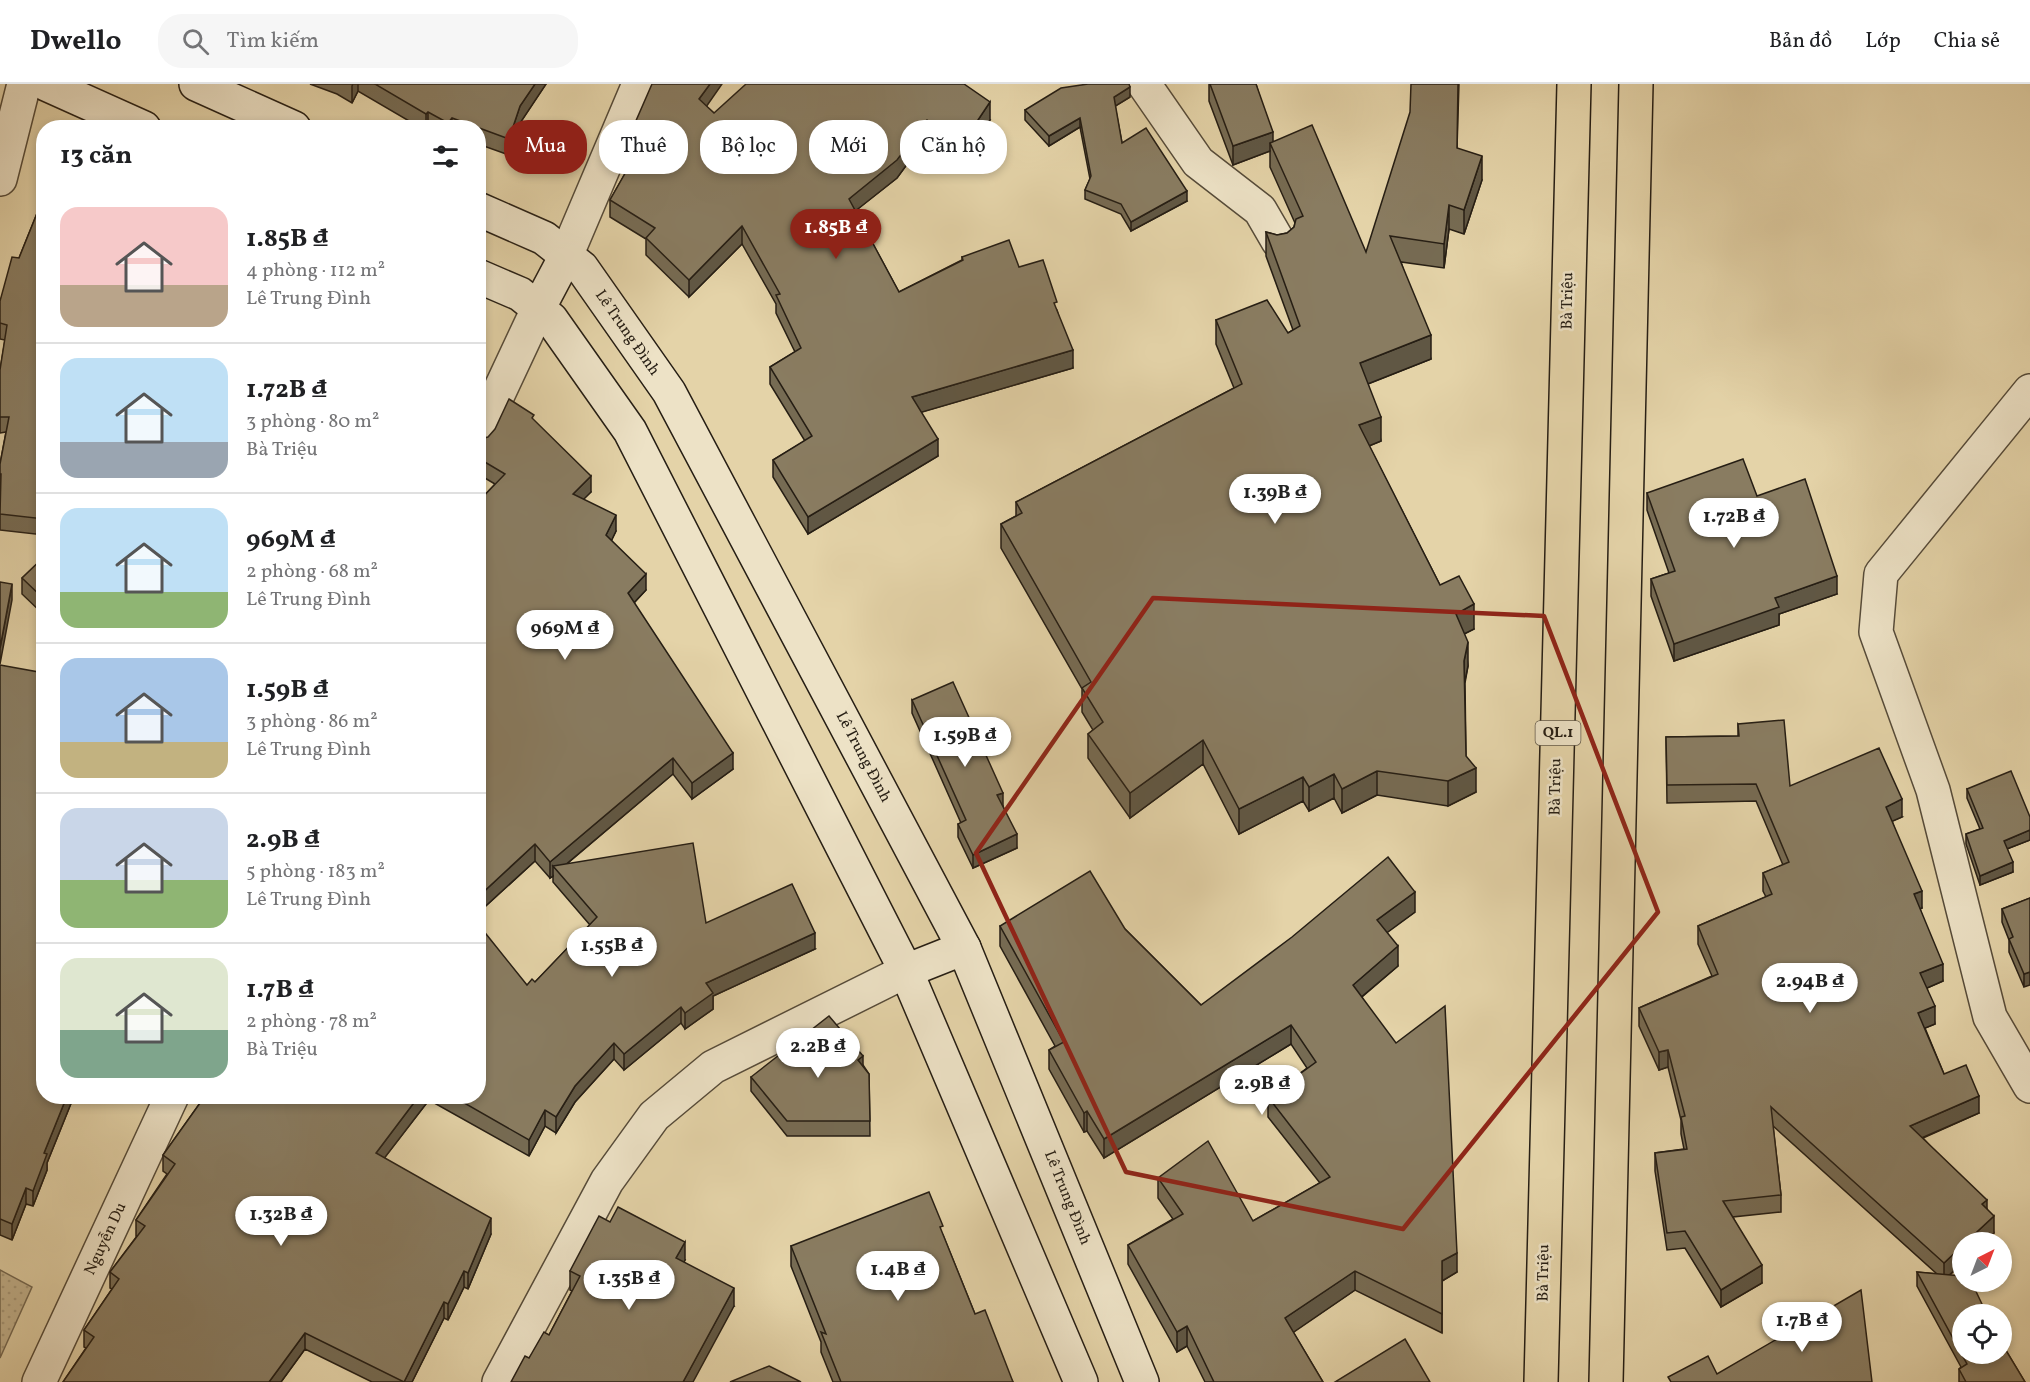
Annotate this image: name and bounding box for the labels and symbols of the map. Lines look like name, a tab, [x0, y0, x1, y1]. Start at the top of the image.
pin: 1.85B ₫	[781, 209, 891, 260]
street label: Bà Triệu	[1556, 272, 1580, 330]
street label: Lê Trung Đình	[589, 286, 665, 380]
pin: 1.39B ₫	[1220, 474, 1330, 525]
pin: 1.72B ₫	[1679, 498, 1789, 549]
pin: 969M ₫	[516, 610, 614, 661]
street label: Lê Trung Đình	[830, 708, 896, 806]
pin: 1.59B ₫	[910, 717, 1020, 768]
road number: QL.1	[1536, 721, 1580, 745]
street label: Bà Triệu	[1544, 758, 1568, 816]
pin: 1.55B ₫	[557, 927, 667, 978]
pin: 2.94B ₫	[1755, 963, 1865, 1014]
pin: 2.2B ₫	[769, 1028, 867, 1079]
pin: 2.9B ₫	[1213, 1065, 1311, 1116]
street label: Lê Trung Đình	[1038, 1147, 1096, 1249]
pin: 1.32B ₫	[226, 1196, 336, 1247]
street label: Nguyễn Du	[80, 1199, 132, 1279]
north arrow	[1952, 1232, 2012, 1292]
street label: Bà Triệu	[1532, 1244, 1556, 1302]
pin: 1.4B ₫	[849, 1251, 947, 1302]
pin: 1.35B ₫	[574, 1260, 684, 1311]
pin: 1.7B ₫	[1753, 1302, 1851, 1353]

